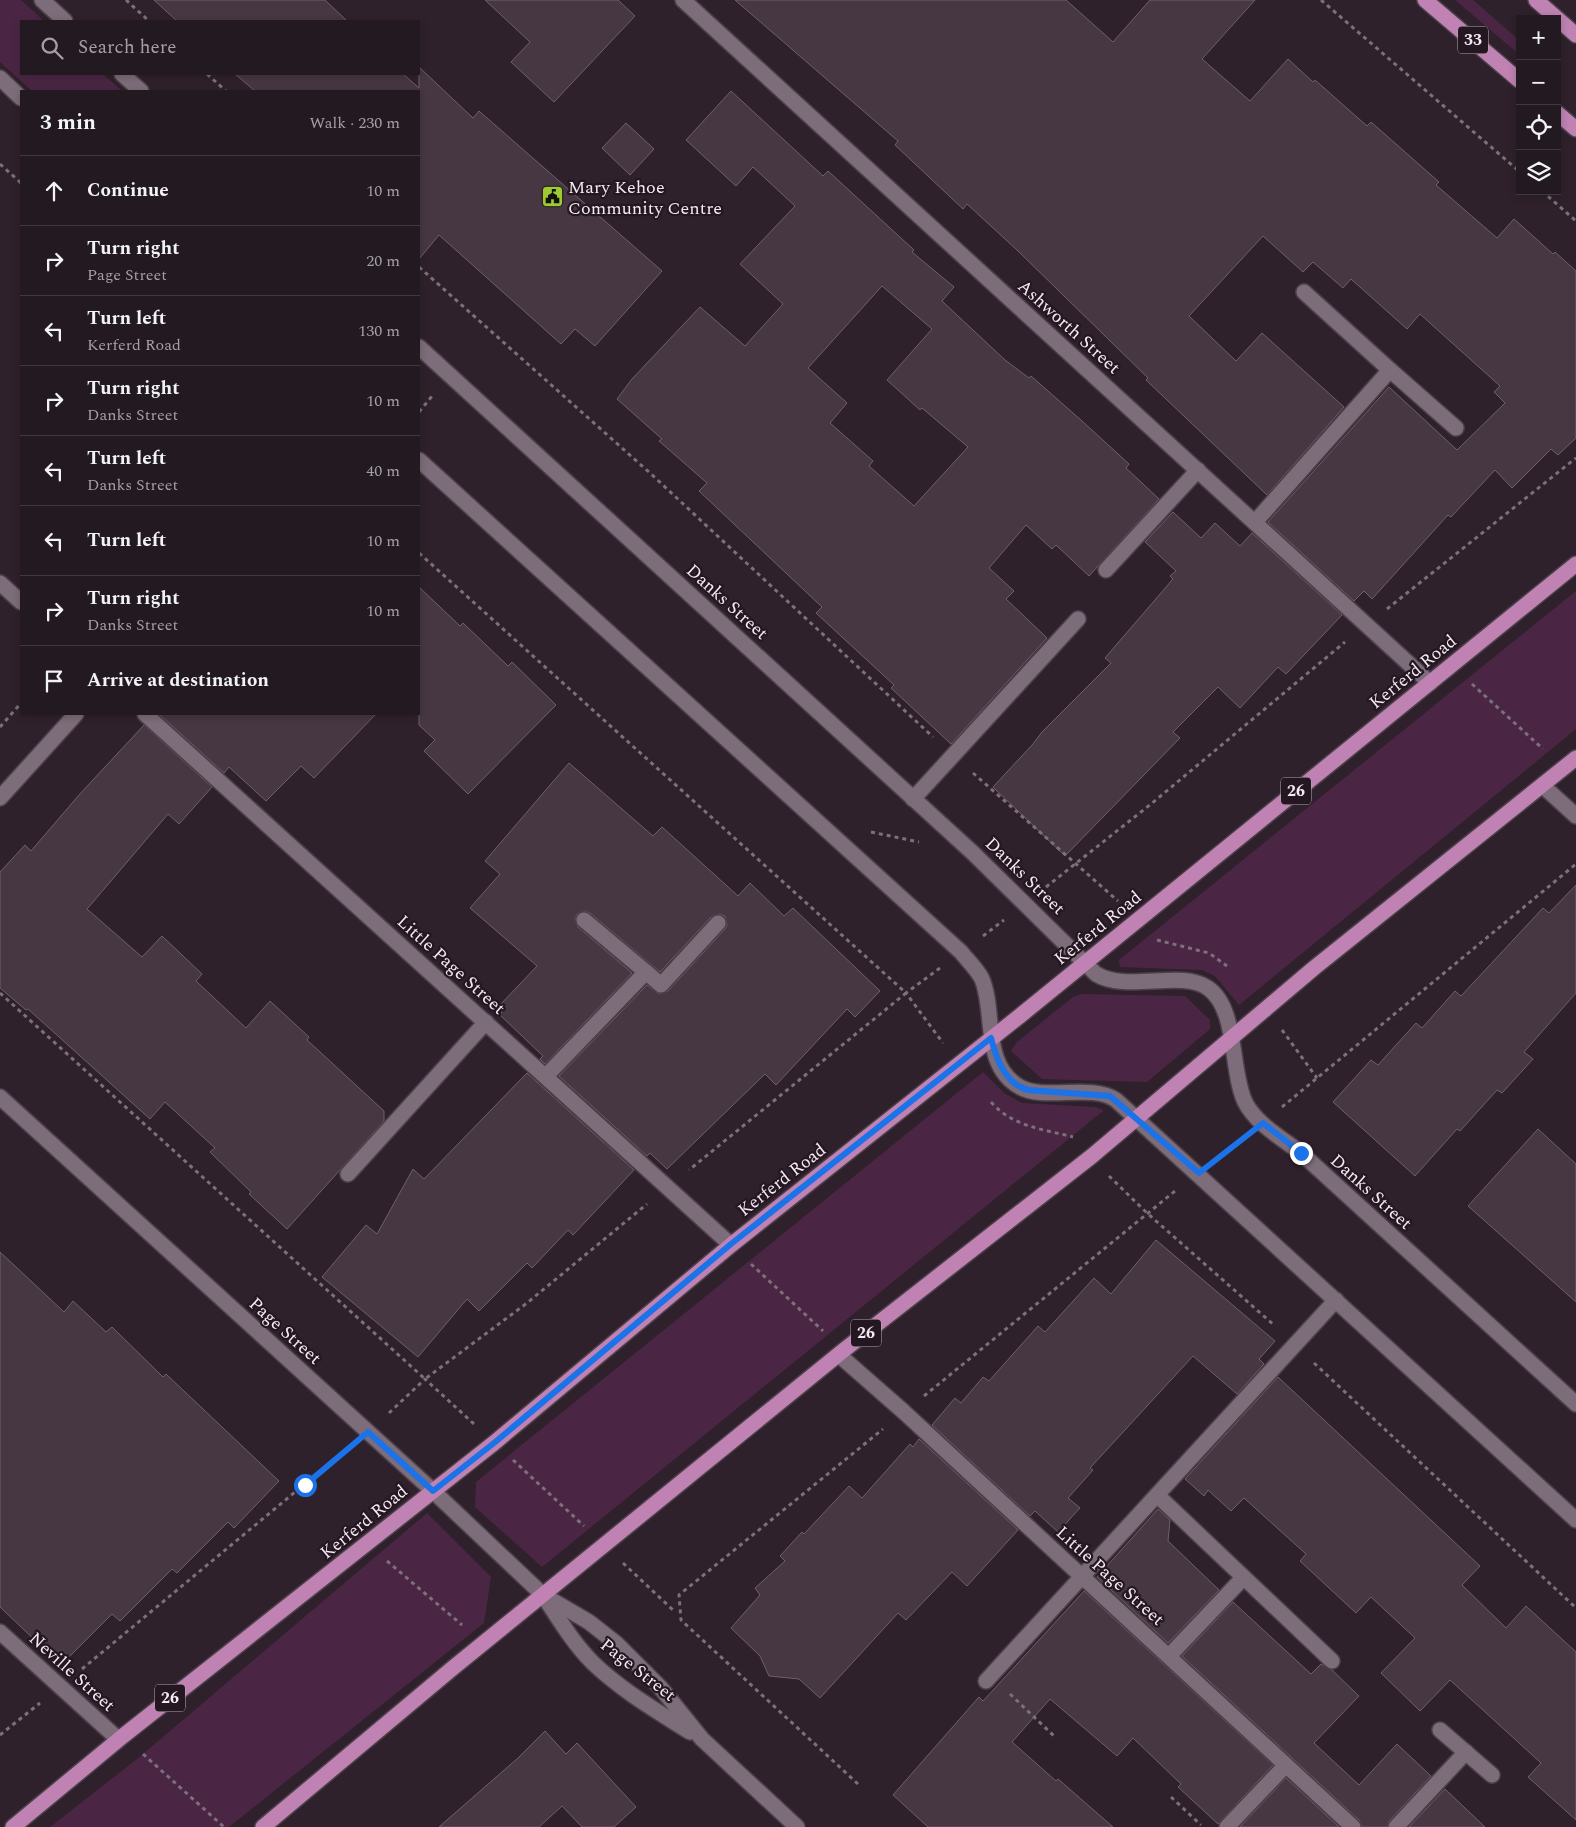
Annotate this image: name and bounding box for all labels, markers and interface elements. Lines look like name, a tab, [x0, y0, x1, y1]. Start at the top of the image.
map controls	[1516, 15, 1561, 195]
button: +	[1516, 15, 1561, 60]
search box	[20, 20, 420, 75]
road number: 33	[1458, 26, 1488, 54]
text: Search here	[78, 33, 177, 62]
icon: search	[38, 34, 66, 62]
button: −	[1516, 60, 1561, 105]
button: locate	[1516, 105, 1561, 150]
text: 3 min	[40, 107, 96, 139]
text: Walk · 230 m	[309, 111, 400, 135]
button: layers	[1516, 150, 1561, 195]
place label: Mary Kehoe Community Centre	[568, 174, 722, 222]
text: Continue	[87, 176, 169, 205]
icon: ahead	[40, 177, 68, 205]
text: 10 m	[366, 179, 400, 203]
public building icon: Mary Kehoe Community Centre	[540, 185, 564, 209]
text: Turn right	[87, 234, 180, 263]
icon: right	[40, 247, 68, 275]
text: 20 m	[366, 249, 400, 273]
text: Page Street	[87, 263, 167, 287]
street label: Ashworth Street	[1012, 273, 1126, 381]
text: Turn left	[87, 304, 166, 333]
icon: left	[40, 317, 68, 345]
text: 130 m	[358, 319, 400, 343]
text: Kerferd Road	[87, 333, 181, 357]
text: Turn right	[87, 374, 180, 403]
icon: right	[40, 387, 68, 415]
text: 10 m	[366, 389, 400, 413]
text: Danks Street	[87, 403, 178, 427]
text: Turn left	[87, 444, 166, 473]
icon: left	[40, 457, 68, 485]
text: 40 m	[366, 459, 400, 483]
text: Danks Street	[87, 473, 178, 497]
text: Turn left	[87, 526, 166, 555]
icon: left	[40, 527, 68, 555]
text: 10 m	[366, 529, 400, 553]
street label: Danks Street	[680, 558, 774, 646]
text: Turn right	[87, 584, 180, 613]
icon: right	[40, 597, 68, 625]
text: 10 m	[366, 599, 400, 623]
text: Danks Street	[87, 613, 178, 637]
street label: Kerferd Road	[1363, 628, 1463, 716]
text: Arrive at destination	[87, 666, 269, 695]
icon: arrive	[40, 667, 68, 695]
road number: 26	[1281, 778, 1311, 804]
street label: Danks Street	[979, 831, 1071, 921]
street label: Kerferd Road	[1048, 884, 1148, 972]
street label: Little Page Street	[391, 909, 511, 1021]
street label: Kerferd Road	[732, 1137, 832, 1223]
route end	[1290, 1142, 1313, 1165]
street label: Danks Street	[1324, 1148, 1418, 1236]
street label: Page Street	[243, 1291, 327, 1371]
road number: 26	[851, 1320, 881, 1346]
route start	[294, 1474, 317, 1497]
street label: Kerferd Road	[314, 1478, 414, 1566]
street label: Little Page Street	[1050, 1520, 1170, 1632]
street label: Neville Street	[23, 1626, 121, 1718]
street label: Page Street	[594, 1632, 682, 1708]
road number: 26	[155, 1685, 185, 1712]

